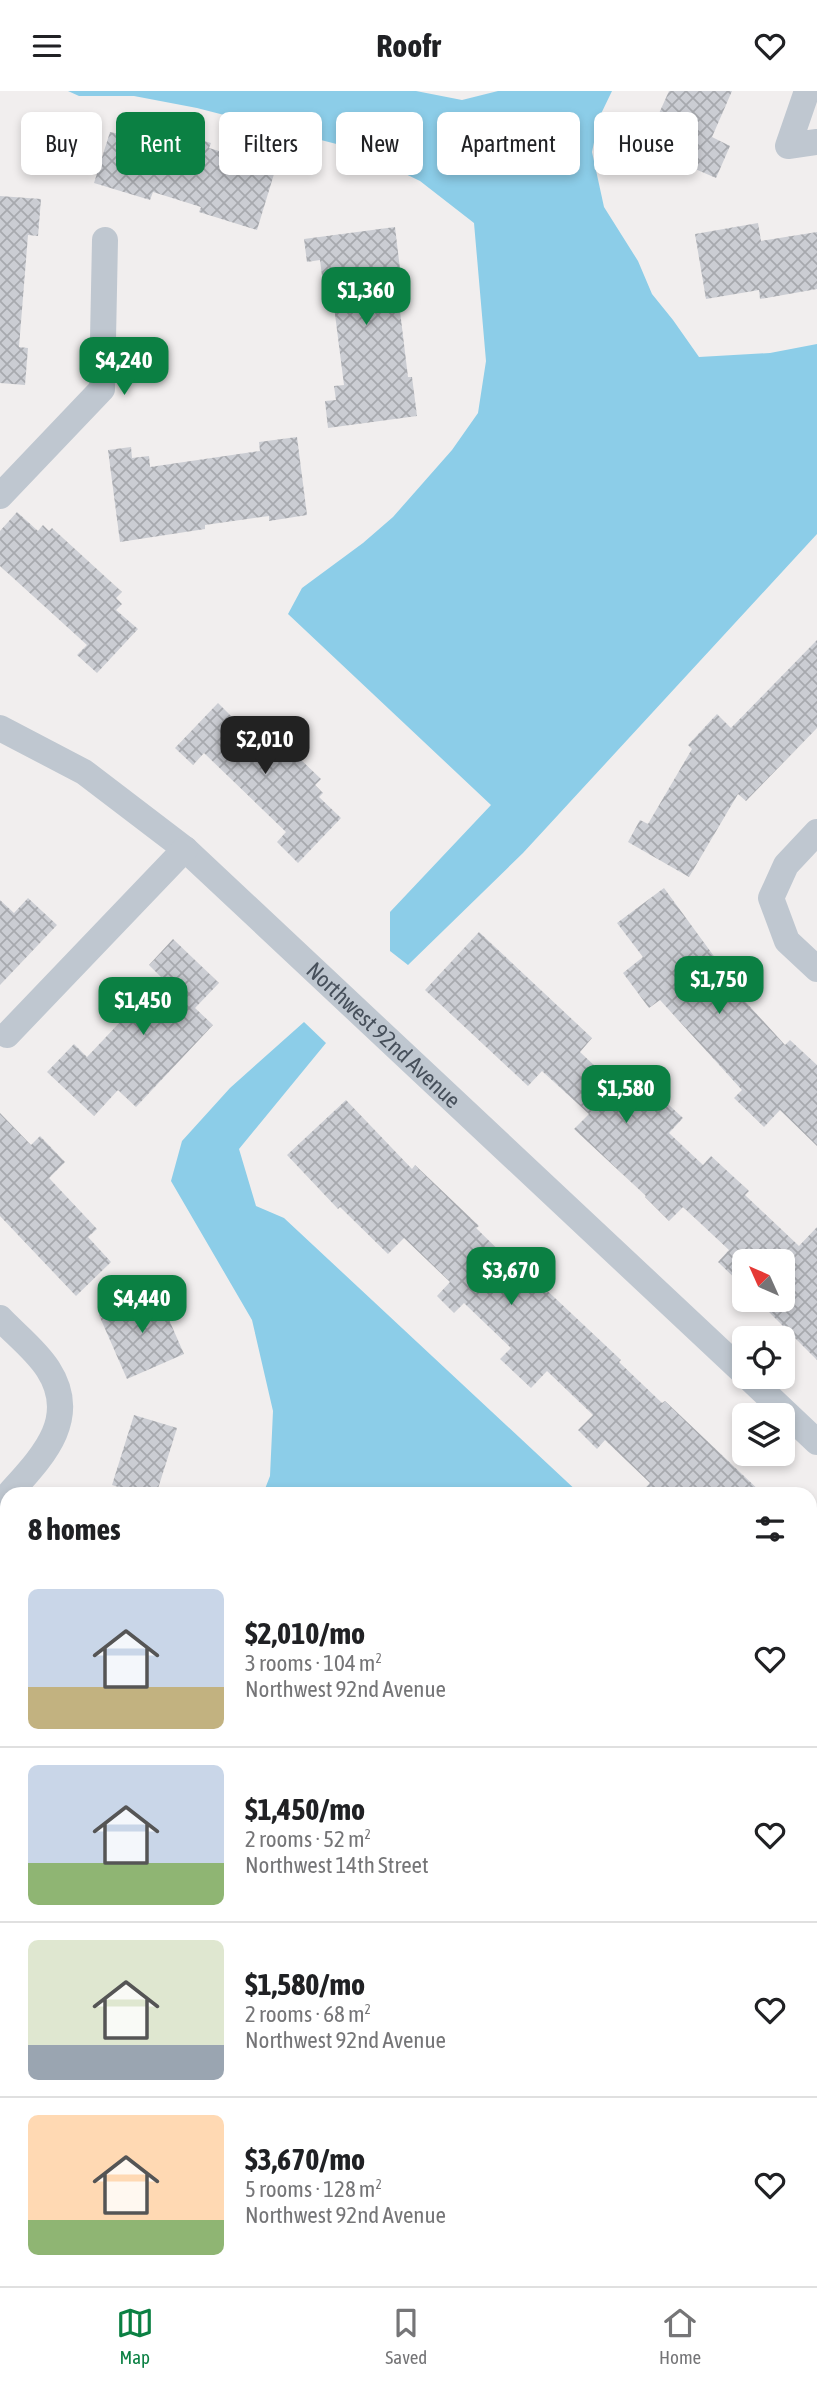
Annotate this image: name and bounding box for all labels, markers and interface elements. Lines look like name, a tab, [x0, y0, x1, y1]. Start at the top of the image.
icon: menu	[28, 27, 66, 65]
text: Roofr	[376, 27, 441, 64]
icon: heart	[751, 27, 789, 65]
chip: Buy	[21, 112, 102, 175]
chip: Rent	[116, 112, 205, 175]
chip: Filters	[219, 112, 322, 175]
chip: New	[336, 112, 423, 175]
chip: Apartment	[437, 112, 580, 175]
chip: House	[594, 112, 698, 175]
pin: $1,360	[309, 267, 423, 327]
text: $1,360	[338, 277, 395, 303]
pin: $4,240	[67, 337, 181, 397]
text: $4,240	[96, 347, 153, 373]
pin: $2,010	[208, 717, 322, 776]
text: $2,010	[237, 726, 294, 752]
street label: Northwest 92nd Avenue	[301, 957, 466, 1113]
pin: $1,750	[662, 957, 776, 1016]
text: $1,750	[691, 966, 748, 992]
pin: $1,450	[86, 977, 200, 1037]
text: $1,450	[115, 987, 172, 1013]
pin: $1,580	[569, 1065, 683, 1125]
text: $1,580	[598, 1075, 655, 1101]
pin: $3,670	[454, 1247, 568, 1307]
north arrow	[732, 1249, 794, 1313]
map controls	[732, 1249, 795, 1466]
text: $3,670	[483, 1257, 540, 1283]
pin: $4,440	[85, 1275, 199, 1335]
text: $4,440	[114, 1285, 171, 1311]
button: locate	[732, 1326, 795, 1389]
button: layers	[732, 1403, 795, 1466]
icon: filters	[751, 1510, 789, 1548]
text: 8 homes	[28, 1512, 121, 1546]
text: $2,010/mo	[245, 1616, 365, 1650]
icon: home	[84, 1617, 168, 1701]
icon: heart	[751, 1640, 789, 1678]
text: 3 rooms · 104 m²	[245, 1650, 382, 1676]
text: Northwest 92nd Avenue	[245, 1676, 446, 1702]
text: $1,450/mo	[245, 1792, 365, 1826]
icon: home	[84, 1793, 168, 1877]
icon: heart	[751, 1816, 789, 1854]
text: 2 rooms · 52 m²	[245, 1826, 371, 1852]
text: Northwest 14th Street	[245, 1852, 429, 1878]
text: $1,580/mo	[245, 1967, 365, 2001]
icon: home	[84, 1968, 168, 2052]
icon: heart	[751, 1991, 789, 2029]
text: 2 rooms · 68 m²	[245, 2001, 371, 2027]
text: Northwest 92nd Avenue	[245, 2027, 446, 2053]
text: $3,670/mo	[245, 2142, 365, 2176]
icon: home	[84, 2143, 168, 2227]
icon: heart	[751, 2166, 789, 2204]
text: 5 rooms · 128 m²	[245, 2176, 382, 2202]
text: Northwest 92nd Avenue	[245, 2202, 446, 2228]
tab: Map	[116, 2304, 154, 2368]
tab: Saved	[385, 2304, 427, 2368]
tab: Home	[659, 2304, 701, 2368]

